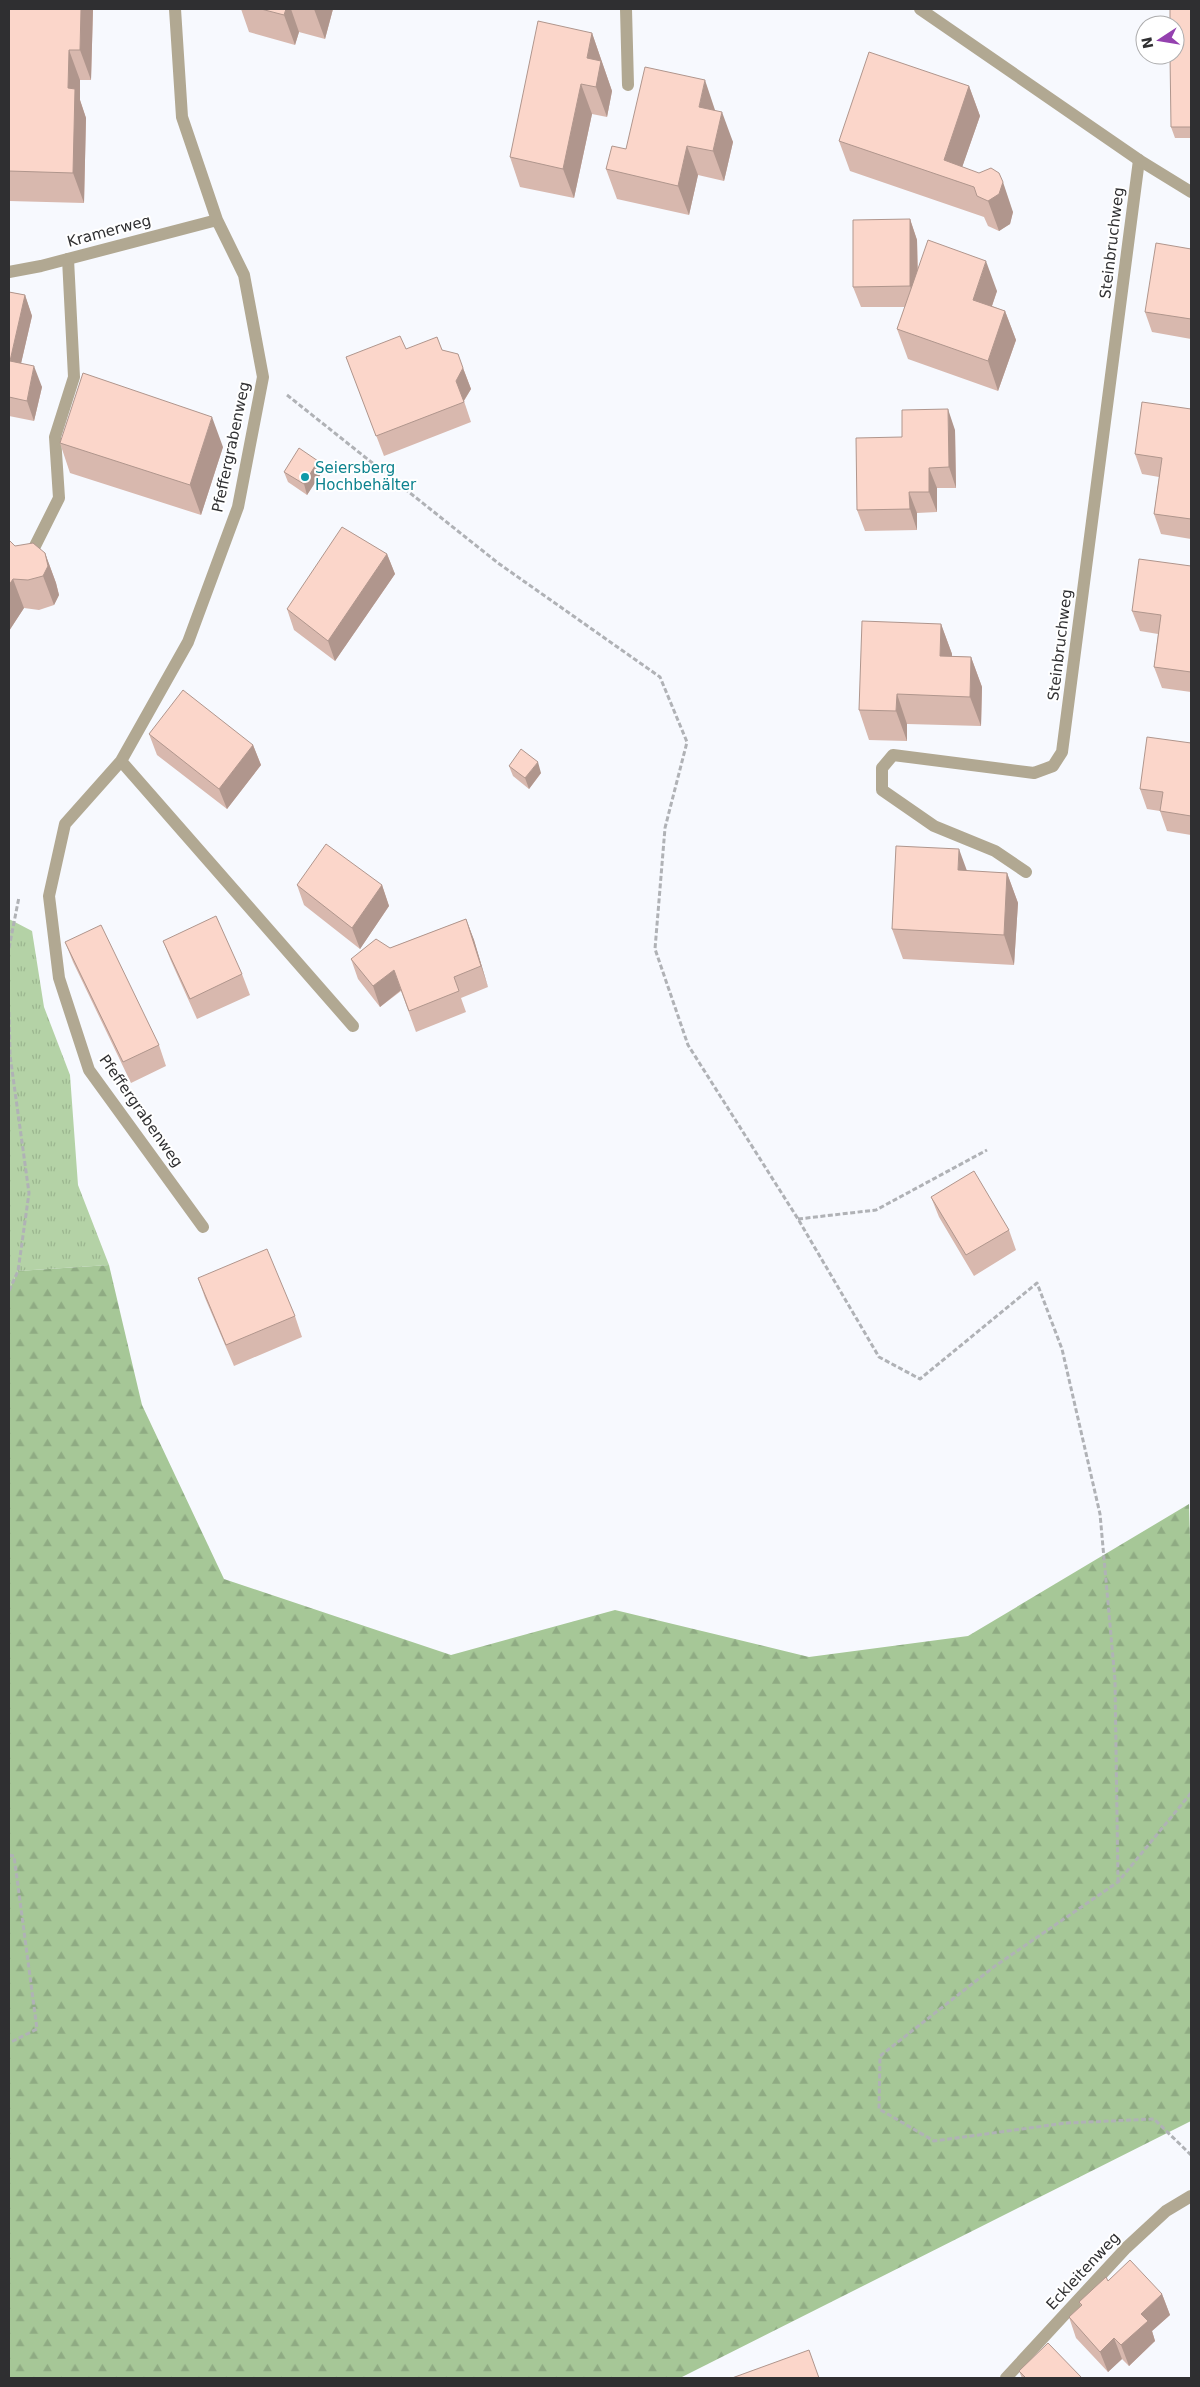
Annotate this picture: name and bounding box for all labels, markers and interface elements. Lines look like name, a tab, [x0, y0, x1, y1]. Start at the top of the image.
north arrow	[1135, 15, 1185, 65]
text: N	[1138, 35, 1156, 50]
street label: Steinbruchweg	[1096, 186, 1128, 300]
street label: Kramerweg	[65, 211, 153, 251]
street label: Pfeffergrabenweg	[208, 380, 254, 514]
place label: Seiersberg Hochbehälter	[315, 459, 417, 494]
marker: Seiersberg Hochbehälter	[299, 471, 311, 483]
street label: Steinbruchweg	[1044, 588, 1076, 702]
street label: Pfeffergrabenweg	[95, 1051, 187, 1171]
street label: Eckleitenweg	[1042, 2228, 1124, 2314]

